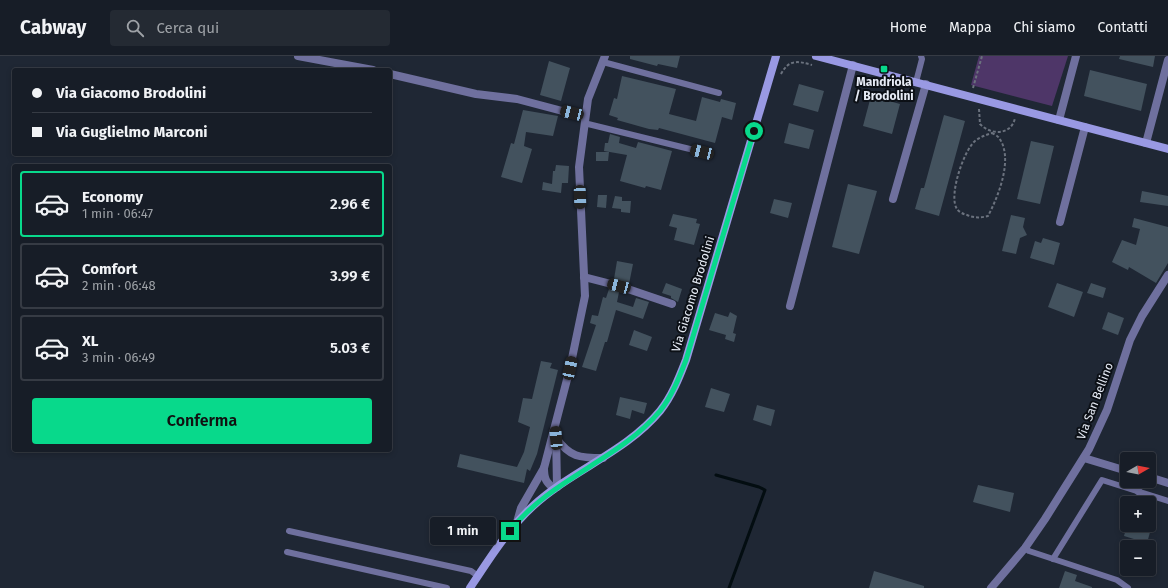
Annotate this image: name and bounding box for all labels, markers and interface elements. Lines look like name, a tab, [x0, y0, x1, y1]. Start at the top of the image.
search box	[110, 10, 390, 46]
text: Cabway	[20, 16, 86, 39]
icon: search	[124, 17, 146, 39]
text: Cerca qui	[156, 19, 219, 37]
text: Home	[890, 19, 927, 36]
text: Mappa	[949, 19, 992, 36]
text: Chi siamo	[1014, 19, 1075, 36]
text: Contatti	[1097, 19, 1148, 36]
marker: Mandriola / Brodolini	[879, 64, 889, 74]
place label: Mandriola / Brodolini	[854, 75, 914, 103]
text: Via Giacomo Brodolini	[56, 84, 206, 102]
car	[559, 104, 585, 122]
route start	[745, 122, 763, 140]
text: Via Guglielmo Marconi	[56, 123, 208, 141]
car	[689, 143, 715, 161]
car	[574, 185, 586, 209]
icon: car	[34, 186, 70, 222]
text: Economy	[82, 188, 143, 206]
text: 2.96 €	[330, 195, 370, 213]
text: 1 min · 06:47	[82, 206, 153, 221]
street label: Via Giacomo Brodolini	[669, 234, 717, 354]
icon: car	[34, 258, 70, 294]
text: Comfort	[82, 260, 138, 278]
text: 3.99 €	[330, 267, 370, 285]
car	[606, 277, 632, 295]
text: 2 min · 06:48	[82, 278, 156, 293]
icon: car	[34, 330, 70, 366]
text: XL	[82, 332, 98, 350]
text: 5.03 €	[330, 339, 370, 357]
text: 3 min · 06:49	[82, 350, 155, 365]
car	[562, 355, 578, 381]
street label: Via San Bellino	[1074, 361, 1116, 441]
button: Conferma	[32, 398, 372, 444]
car	[549, 426, 563, 450]
north arrow	[1120, 452, 1156, 488]
map controls	[1120, 452, 1156, 576]
button: +	[1120, 496, 1156, 532]
callout: 1 min	[430, 517, 496, 545]
route end	[501, 522, 519, 540]
text: 1 min	[447, 523, 479, 538]
button: −	[1120, 540, 1156, 576]

